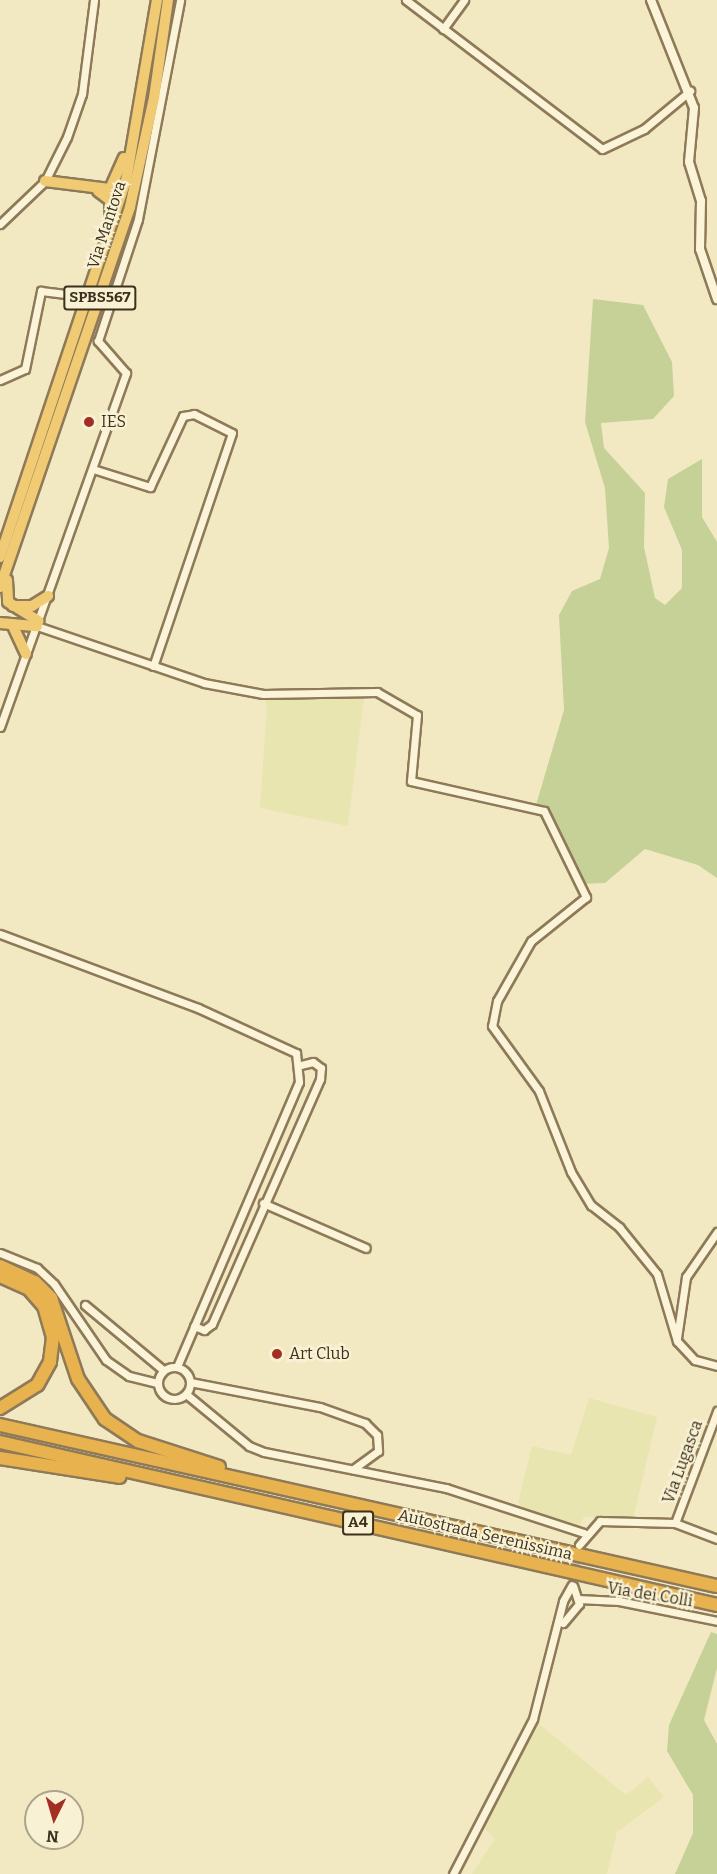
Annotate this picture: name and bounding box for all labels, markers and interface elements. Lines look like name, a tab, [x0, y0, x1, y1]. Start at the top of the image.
street label: Via Mantova	[84, 179, 130, 271]
road number: SPBS567	[63, 286, 138, 310]
place label: IES	[101, 412, 126, 432]
marker: IES	[82, 415, 96, 429]
place label: Art Club	[289, 1344, 350, 1364]
marker: Art Club	[270, 1347, 284, 1361]
street label: Via Lugasca	[659, 1418, 707, 1506]
street label: Autostrada Serenissima	[396, 1506, 574, 1564]
road number: A4	[342, 1511, 374, 1535]
street label: Via dei Colli	[606, 1579, 694, 1611]
north arrow	[24, 1790, 84, 1850]
text: N	[46, 1826, 60, 1846]

